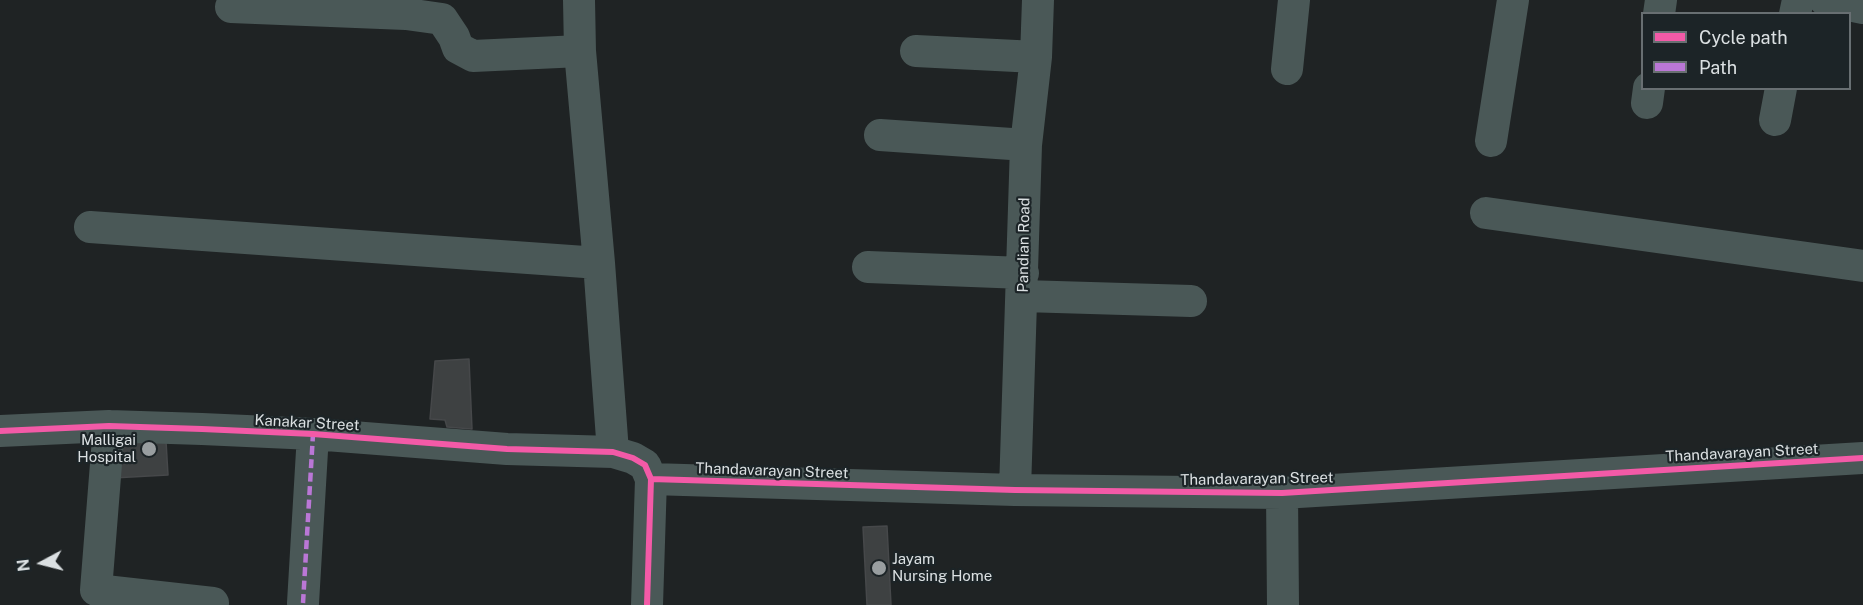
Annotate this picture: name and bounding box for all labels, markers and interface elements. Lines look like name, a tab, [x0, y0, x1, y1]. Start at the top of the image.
legend	[1641, 12, 1851, 90]
text: Cycle path	[1699, 27, 1788, 48]
text: Path	[1699, 57, 1737, 78]
street label: Pandian Road	[1014, 197, 1034, 293]
street label: Kanakar Street	[254, 411, 360, 435]
place label: Malligai Hospital	[77, 431, 136, 466]
marker: Malligai Hospital	[140, 440, 158, 458]
street label: Thandavarayan Street	[1665, 440, 1819, 466]
street label: Thandavarayan Street	[695, 459, 849, 483]
street label: Thandavarayan Street	[1180, 469, 1334, 489]
north arrow	[12, 533, 72, 593]
place label: Jayam Nursing Home	[892, 550, 992, 585]
text: N	[13, 558, 34, 573]
marker: Jayam Nursing Home	[870, 559, 888, 577]

